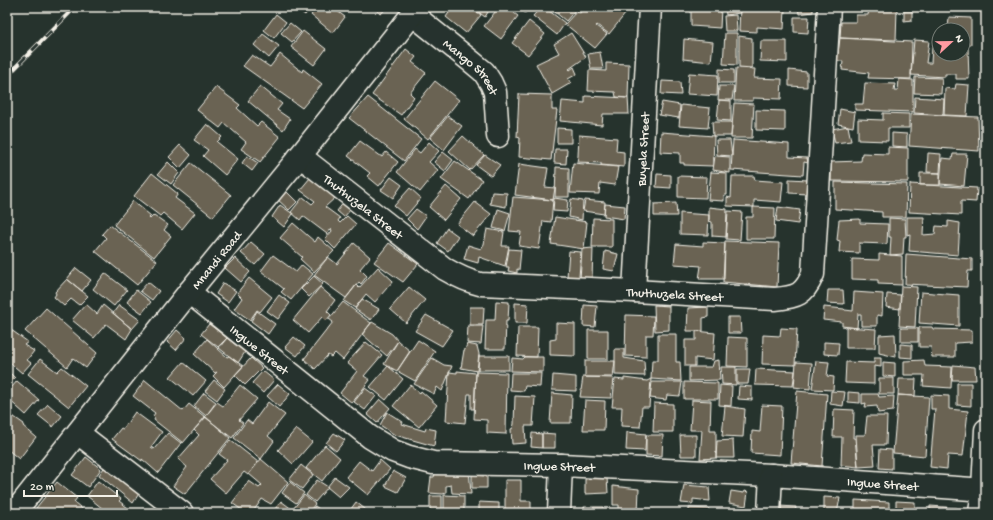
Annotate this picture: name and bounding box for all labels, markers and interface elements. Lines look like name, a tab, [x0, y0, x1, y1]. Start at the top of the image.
north arrow	[931, 22, 971, 62]
text: N	[952, 33, 965, 45]
street label: Mango Street	[439, 37, 501, 99]
street label: Buyela Street	[635, 110, 654, 188]
street label: Thuthuzela Street	[319, 171, 406, 244]
street label: Mnandi Road	[189, 228, 247, 293]
street label: Thuthuzela Street	[625, 286, 725, 306]
street label: Ingwe Street	[226, 323, 292, 380]
street label: Ingwe Street	[524, 459, 597, 477]
scale bar	[24, 472, 117, 498]
street label: Ingwe Street	[847, 475, 920, 495]
text: 20 m	[30, 481, 55, 495]

